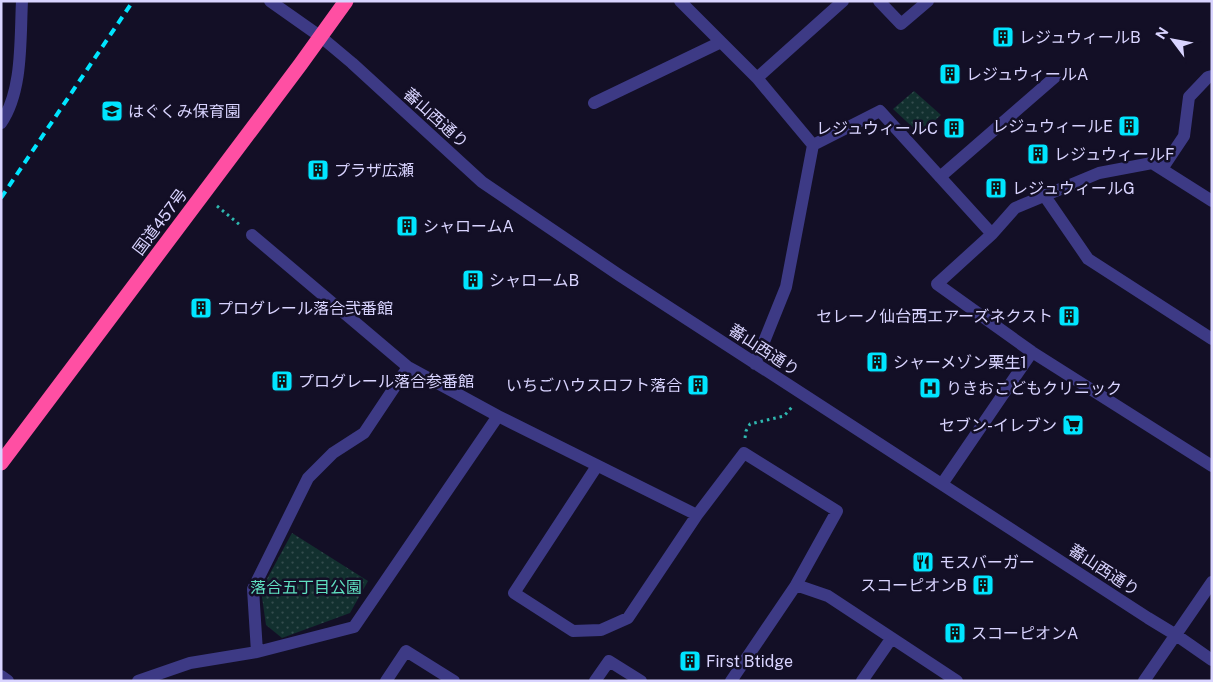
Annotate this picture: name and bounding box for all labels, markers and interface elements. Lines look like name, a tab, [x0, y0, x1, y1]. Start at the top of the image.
north arrow	[1148, 15, 1198, 65]
text: N	[1152, 24, 1172, 42]
building icon: レジュウィールB	[991, 25, 1015, 49]
place label: レジュウィールB	[1019, 28, 1141, 47]
building icon: レジュウィールA	[938, 62, 962, 86]
place label: レジュウィールA	[966, 65, 1088, 84]
street label: 蕃山西通り	[400, 84, 472, 152]
school or university icon: はぐくみ保育園	[100, 99, 124, 123]
place label: はぐくみ保育園	[128, 102, 241, 121]
building icon: レジュウィールE	[1117, 114, 1141, 138]
building icon: レジュウィールC	[942, 116, 966, 140]
place label: レジュウィールE	[992, 117, 1113, 136]
place label: レジュウィールC	[816, 119, 938, 138]
building icon: レジュウィールF	[1026, 142, 1050, 166]
place label: レジュウィールF	[1054, 145, 1174, 164]
building icon: プラザ広瀬	[306, 158, 330, 182]
place label: プラザ広瀬	[334, 161, 414, 180]
building icon: レジュウィールG	[984, 176, 1008, 200]
place label: レジュウィールG	[1012, 179, 1135, 198]
street label: 国道457号	[129, 185, 191, 259]
building icon: シャロームA	[395, 214, 419, 238]
place label: シャロームA	[423, 217, 514, 236]
building icon: シャロームB	[461, 268, 485, 292]
place label: シャロームB	[489, 271, 579, 290]
building icon: プログレール落合弐番館	[189, 296, 213, 320]
place label: プログレール落合弐番館	[217, 299, 393, 318]
building icon: セレーノ仙台西エアーズネクスト	[1057, 304, 1081, 328]
place label: セレーノ仙台西エアーズネクスト	[816, 307, 1053, 326]
street label: 蕃山西通り	[725, 320, 803, 380]
building icon: シャーメゾン栗生1	[865, 350, 889, 374]
place label: シャーメゾン栗生1	[893, 353, 1027, 372]
building icon: プログレール落合参番館	[270, 369, 294, 393]
place label: プログレール落合参番館	[298, 372, 474, 391]
building icon: いちごハウスロフト落合	[686, 373, 710, 397]
place label: いちごハウスロフト落合	[506, 376, 682, 395]
hospital icon: りきおこどもクリニック	[918, 376, 942, 400]
place label: りきおこどもクリニック	[946, 379, 1122, 398]
supermarket icon: セブン-イレブン	[1061, 413, 1085, 437]
place label: セブン-イレブン	[939, 416, 1057, 435]
street label: 蕃山西通り	[1065, 540, 1143, 600]
restaurant icon: モスバーガー	[911, 550, 935, 574]
place label: モスバーガー	[939, 553, 1035, 572]
building icon: スコーピオンB	[971, 573, 995, 597]
place label: スコーピオンB	[860, 576, 967, 595]
park label: 落合五丁目公園	[250, 578, 362, 597]
building icon: スコーピオンA	[943, 621, 967, 645]
place label: スコーピオンA	[971, 624, 1078, 643]
building icon: First Btidge	[678, 649, 702, 673]
place label: First Btidge	[706, 652, 793, 671]

